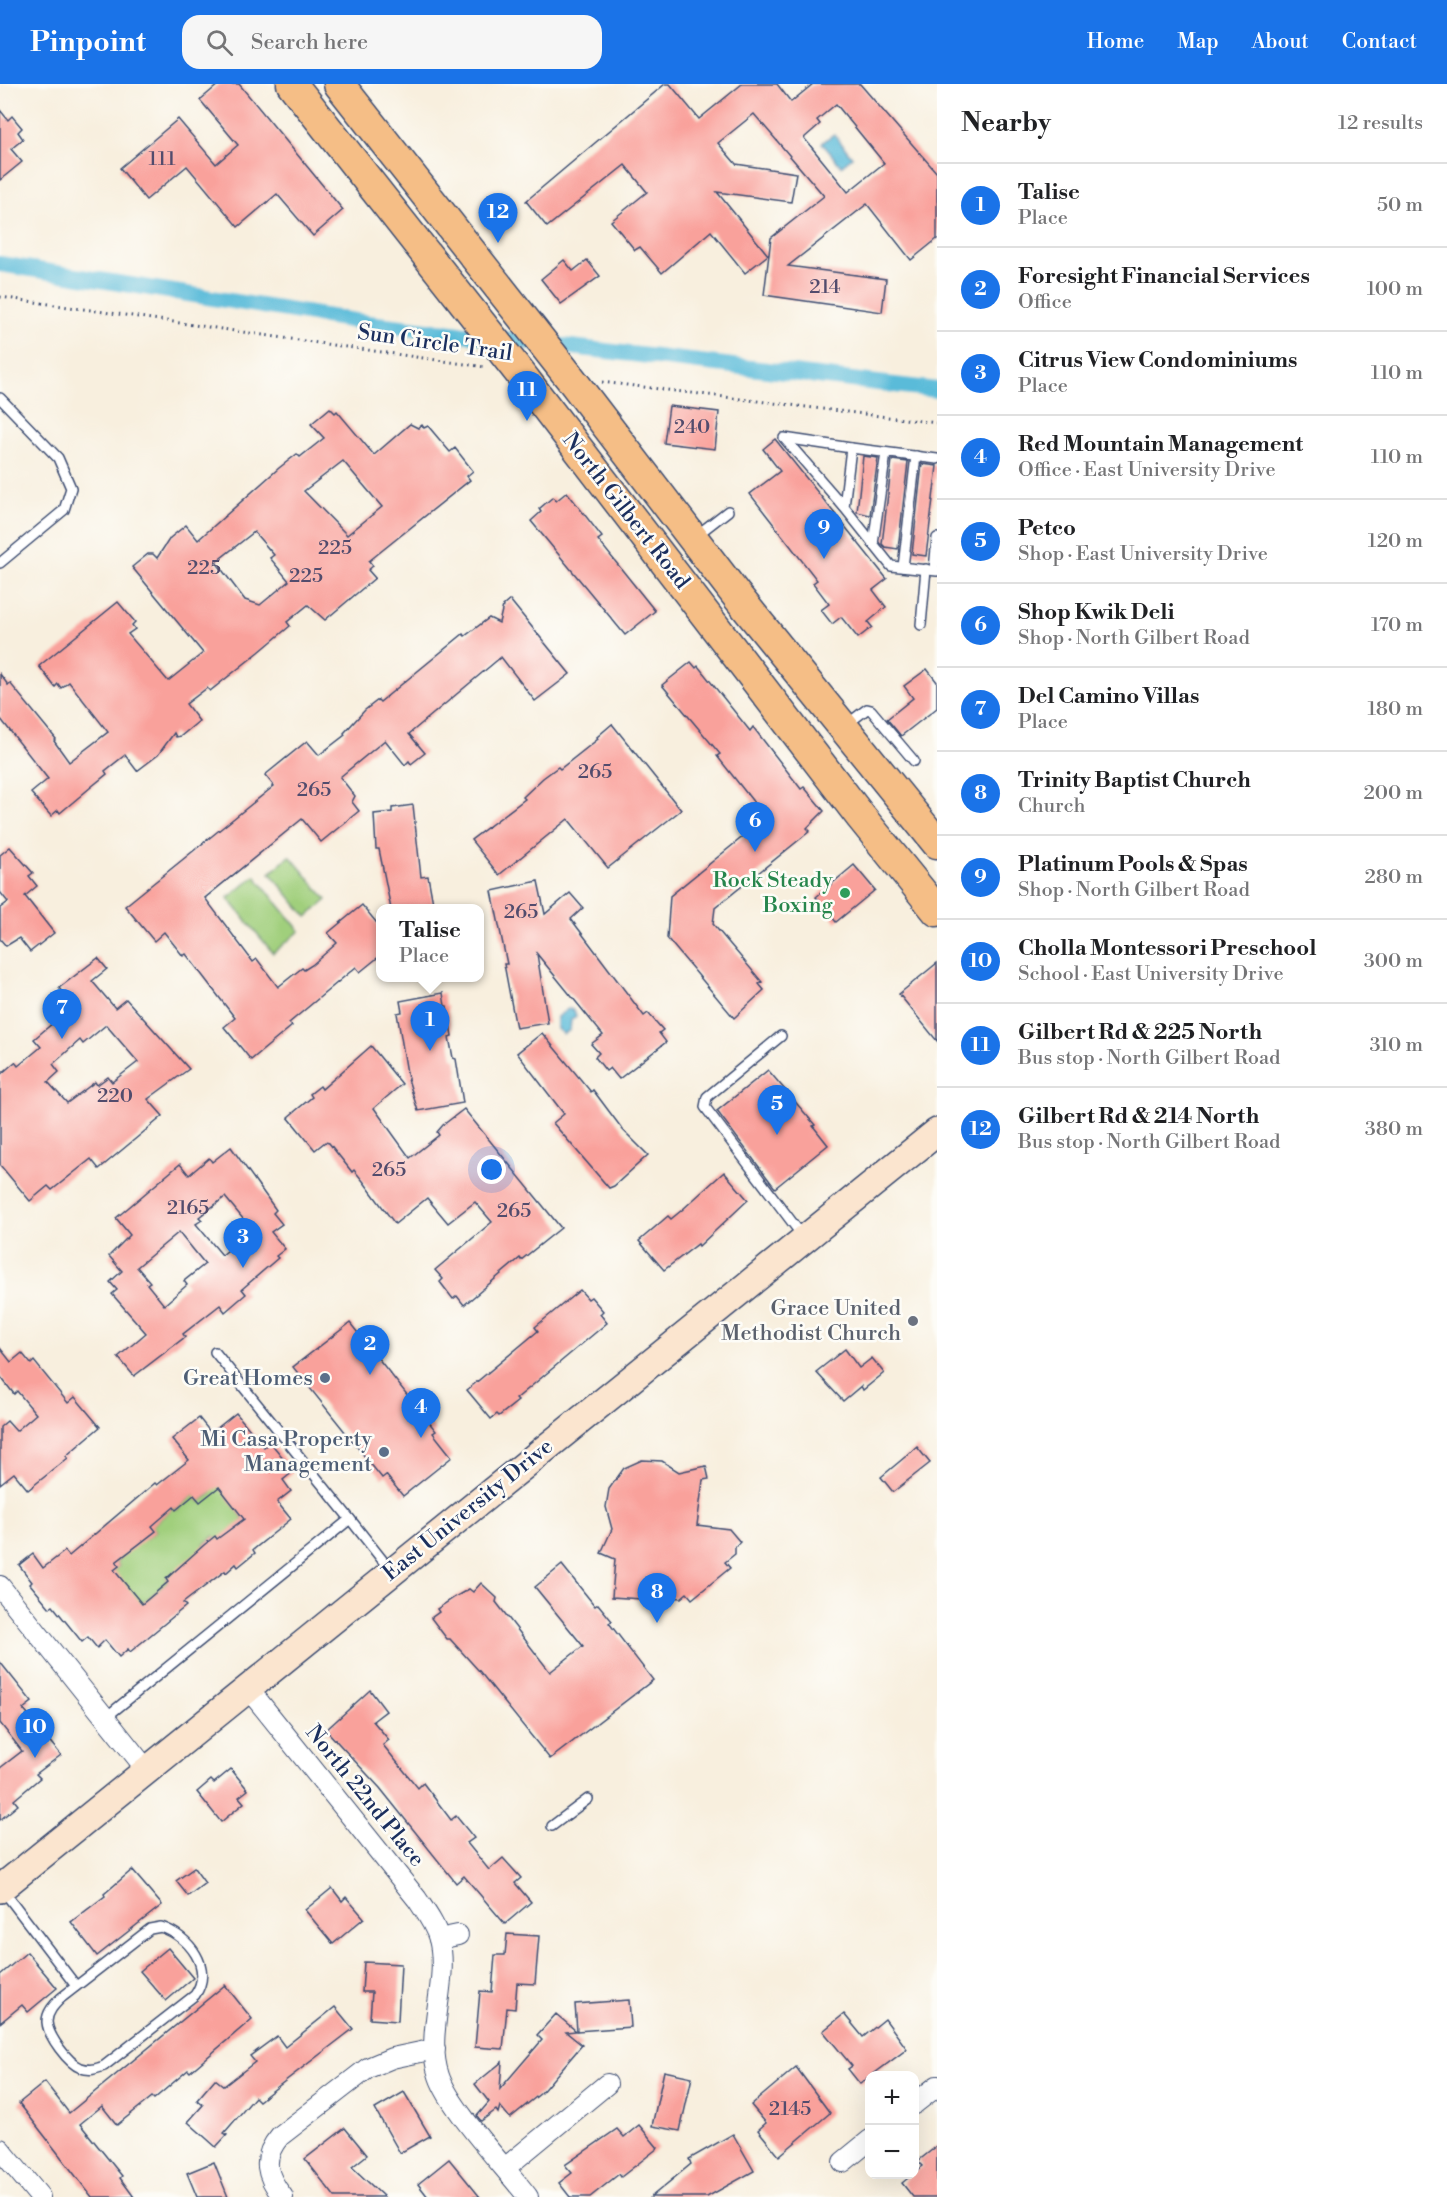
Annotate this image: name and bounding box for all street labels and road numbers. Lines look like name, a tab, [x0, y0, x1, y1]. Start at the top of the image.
street label: Sun Circle Trail	[356, 319, 515, 367]
street label: North Gilbert Road	[556, 427, 696, 595]
street label: East University Drive	[377, 1433, 559, 1587]
street label: North 22nd Place	[300, 1720, 430, 1872]

